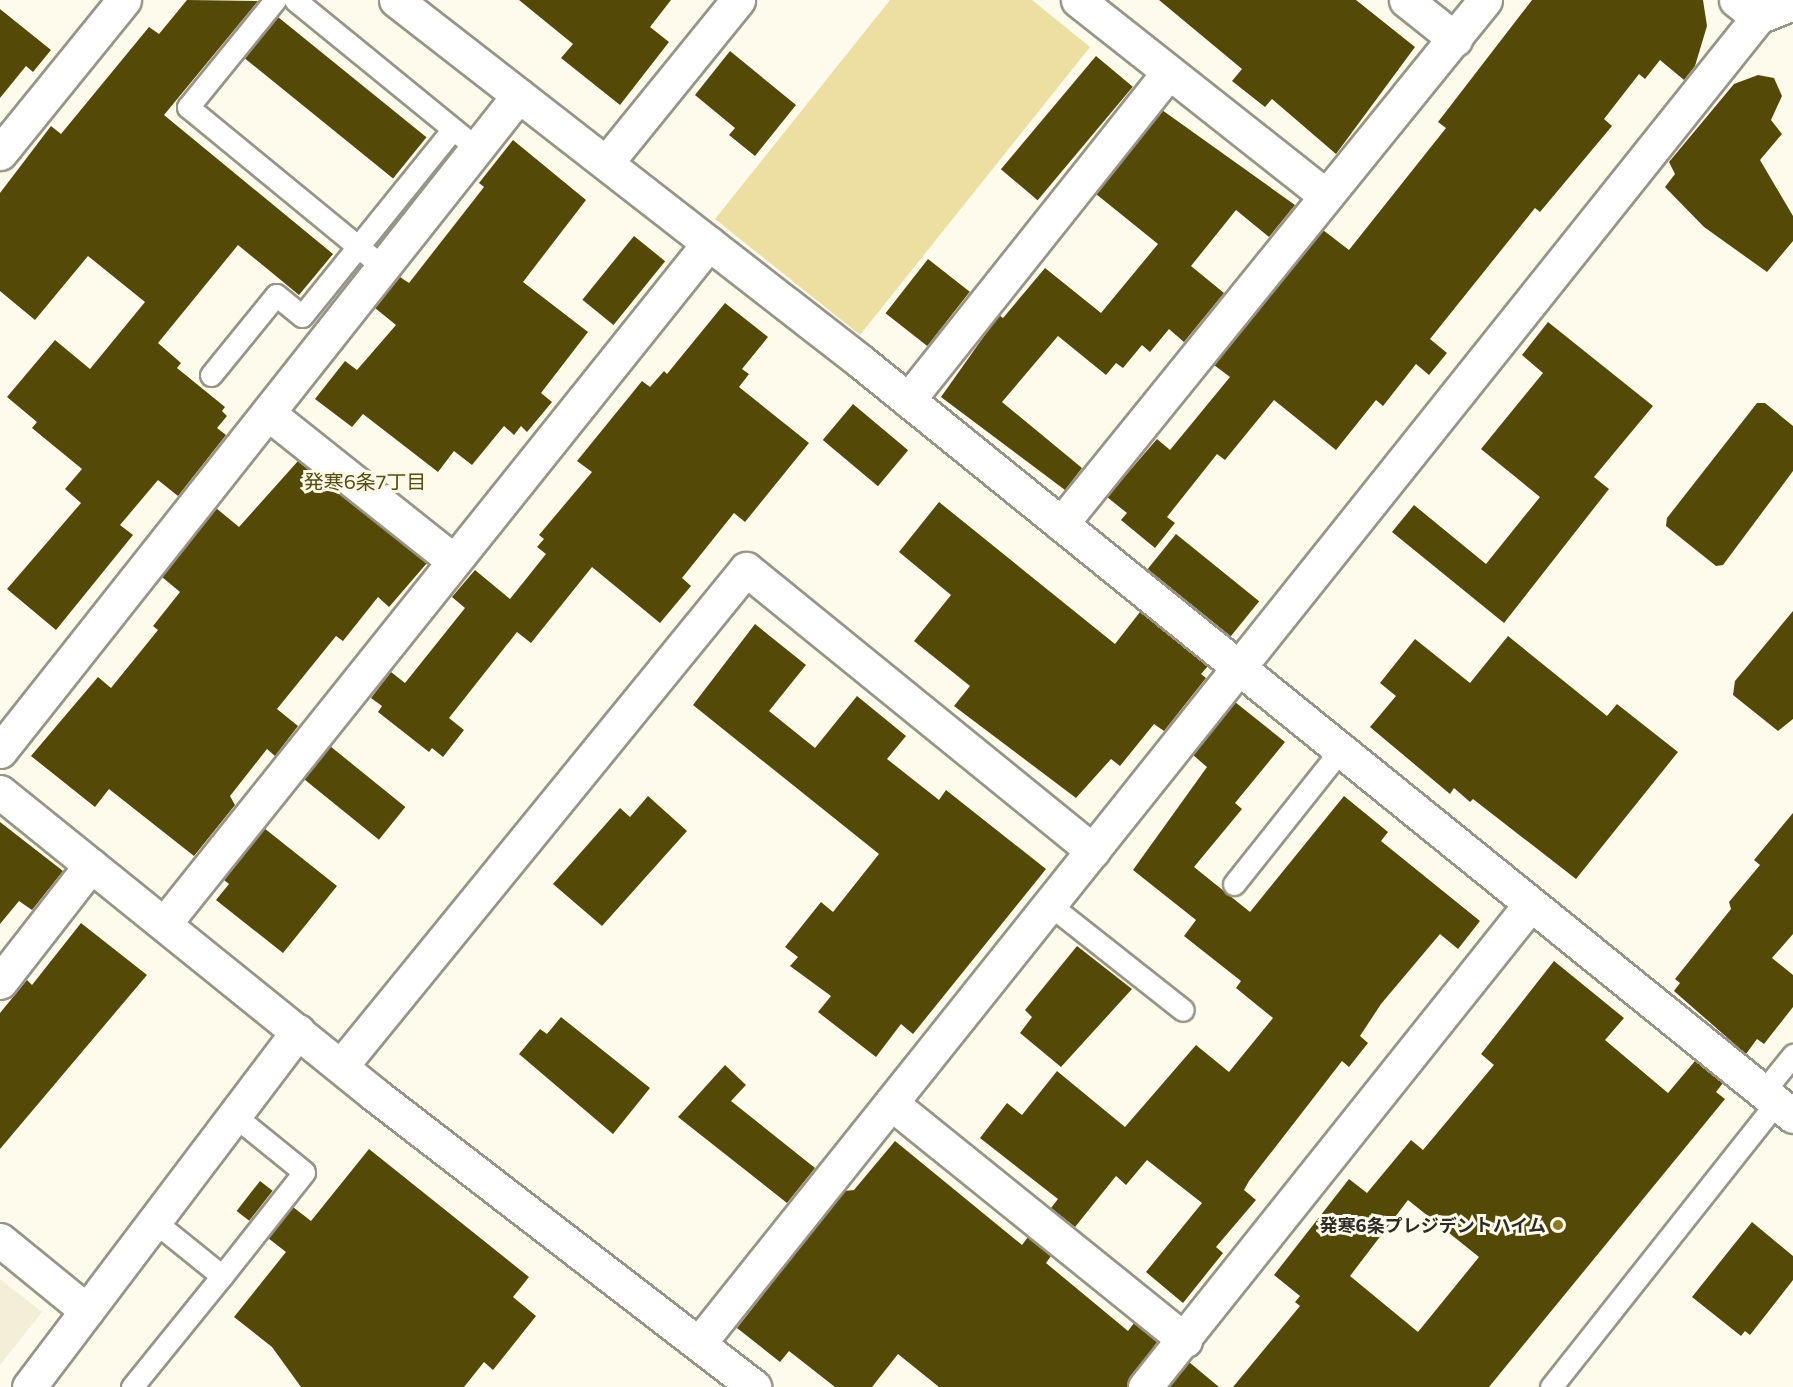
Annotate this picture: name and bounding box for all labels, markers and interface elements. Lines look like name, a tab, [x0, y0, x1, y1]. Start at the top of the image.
district label: 発寒6条7丁目	[304, 469, 426, 493]
place label: 発寒6条プレジデントハイム	[1319, 1214, 1546, 1236]
marker: 発寒6条プレジデントハイム	[1551, 1218, 1565, 1232]

